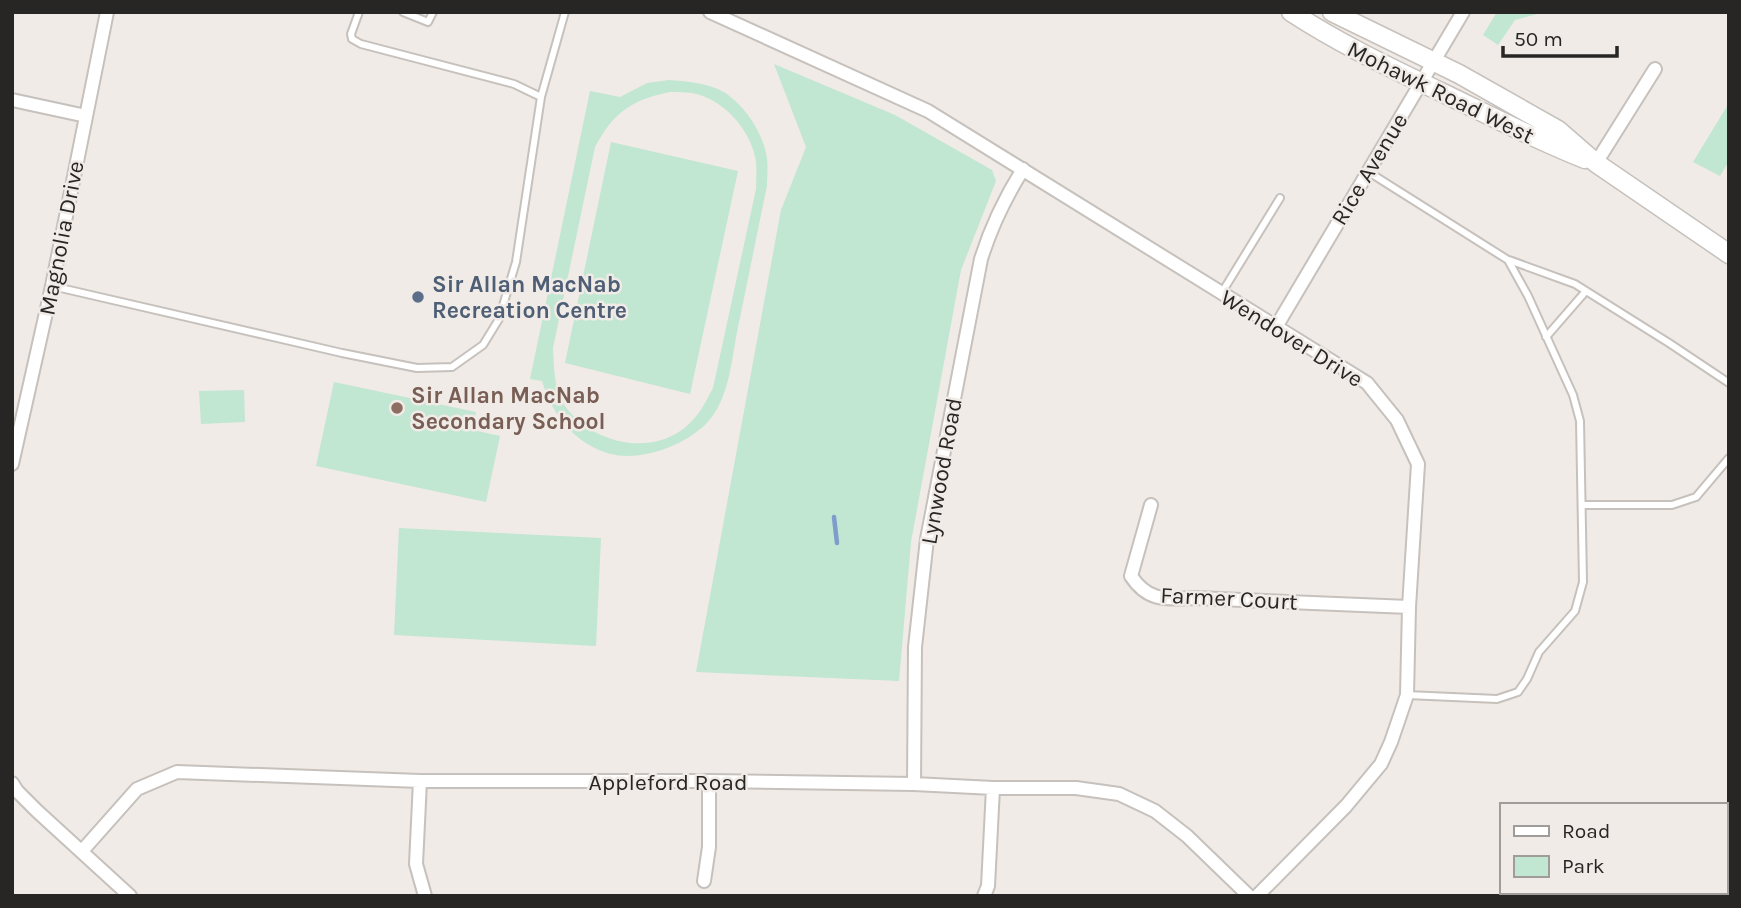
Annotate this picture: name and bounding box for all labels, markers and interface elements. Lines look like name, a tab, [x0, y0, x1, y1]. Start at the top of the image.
scale bar	[1503, 14, 1617, 58]
text: 50 m	[1514, 27, 1563, 51]
street label: Mohawk Road West	[1343, 35, 1539, 150]
street label: Rice Avenue	[1325, 108, 1413, 230]
street label: Magnolia Drive	[33, 159, 90, 318]
place label: Sir Allan MacNab Recreation Centre	[432, 271, 627, 324]
street label: Wendover Drive	[1216, 284, 1368, 393]
marker: Sir Allan MacNab Recreation Centre	[410, 289, 426, 305]
place label: Sir Allan MacNab Secondary School	[411, 382, 606, 435]
street label: Lynwood Road	[915, 396, 968, 547]
marker: Sir Allan MacNab Secondary School	[389, 400, 405, 416]
street label: Farmer Court	[1160, 581, 1299, 616]
street label: Appleford Road	[588, 769, 748, 796]
legend	[1500, 803, 1727, 894]
text: Road	[1562, 819, 1610, 843]
text: Park	[1562, 854, 1605, 878]

